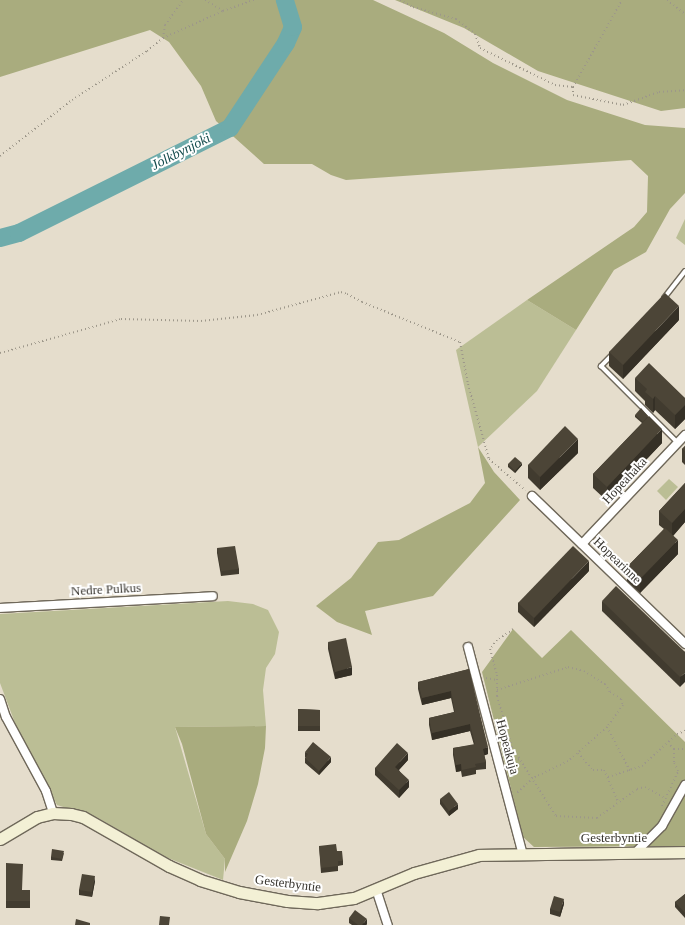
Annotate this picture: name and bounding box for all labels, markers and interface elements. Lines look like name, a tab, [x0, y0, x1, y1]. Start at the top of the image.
water label: Jolkbynjoki	[148, 130, 214, 174]
street label: Hopeahaka	[599, 454, 651, 508]
street label: Hopearinne	[590, 534, 644, 588]
street label: Nedre Pulkus	[70, 580, 142, 600]
street label: Hopeakuja	[492, 718, 522, 776]
street label: Gesterbyntie	[581, 830, 647, 846]
street label: Gesterbyntie	[254, 872, 322, 896]

